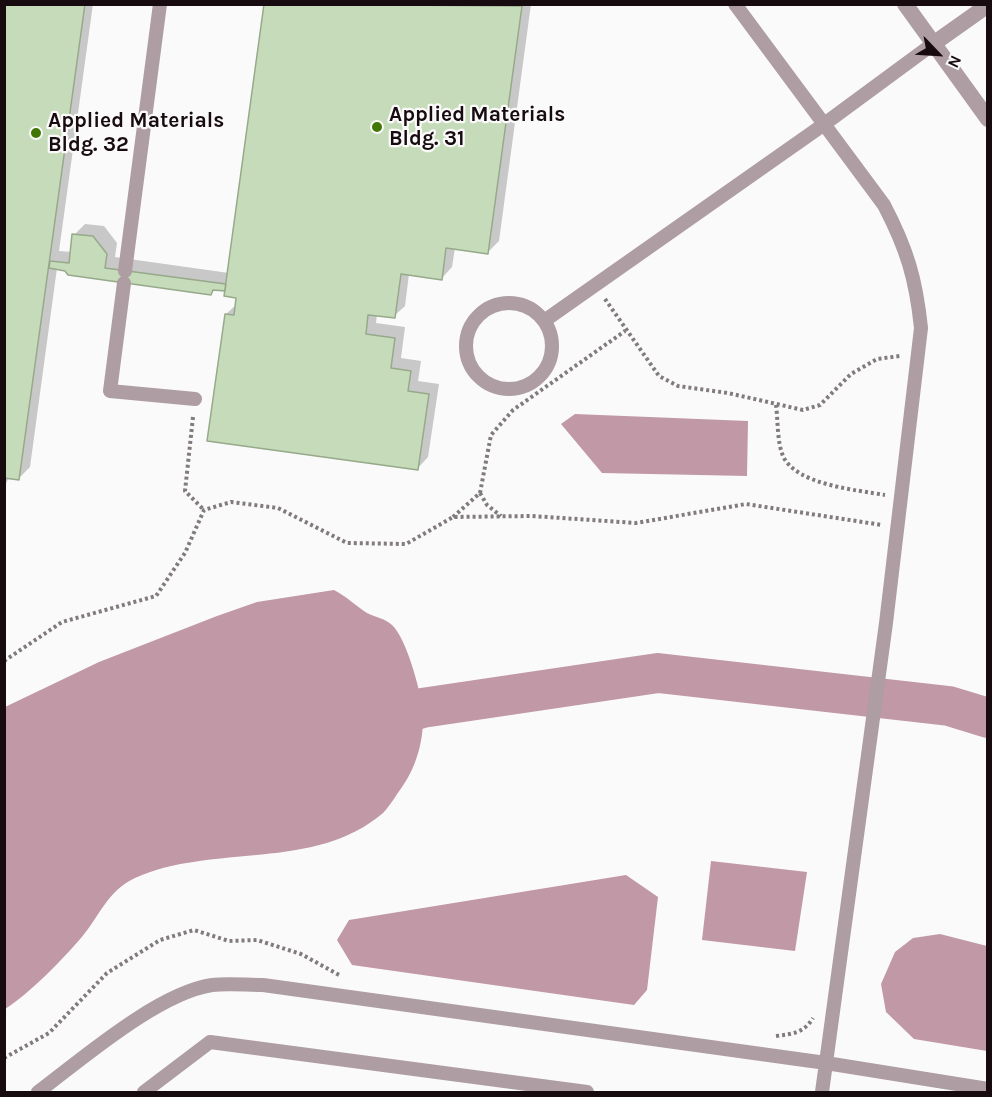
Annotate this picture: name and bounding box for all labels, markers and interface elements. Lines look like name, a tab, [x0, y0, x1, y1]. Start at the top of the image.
north arrow	[908, 24, 968, 84]
text: N	[944, 53, 966, 71]
place label: Applied Materials Bldg. 31	[389, 102, 565, 152]
place label: Applied Materials Bldg. 32	[48, 108, 224, 158]
marker: Applied Materials Bldg. 31	[370, 120, 384, 134]
marker: Applied Materials Bldg. 32	[29, 126, 43, 140]

